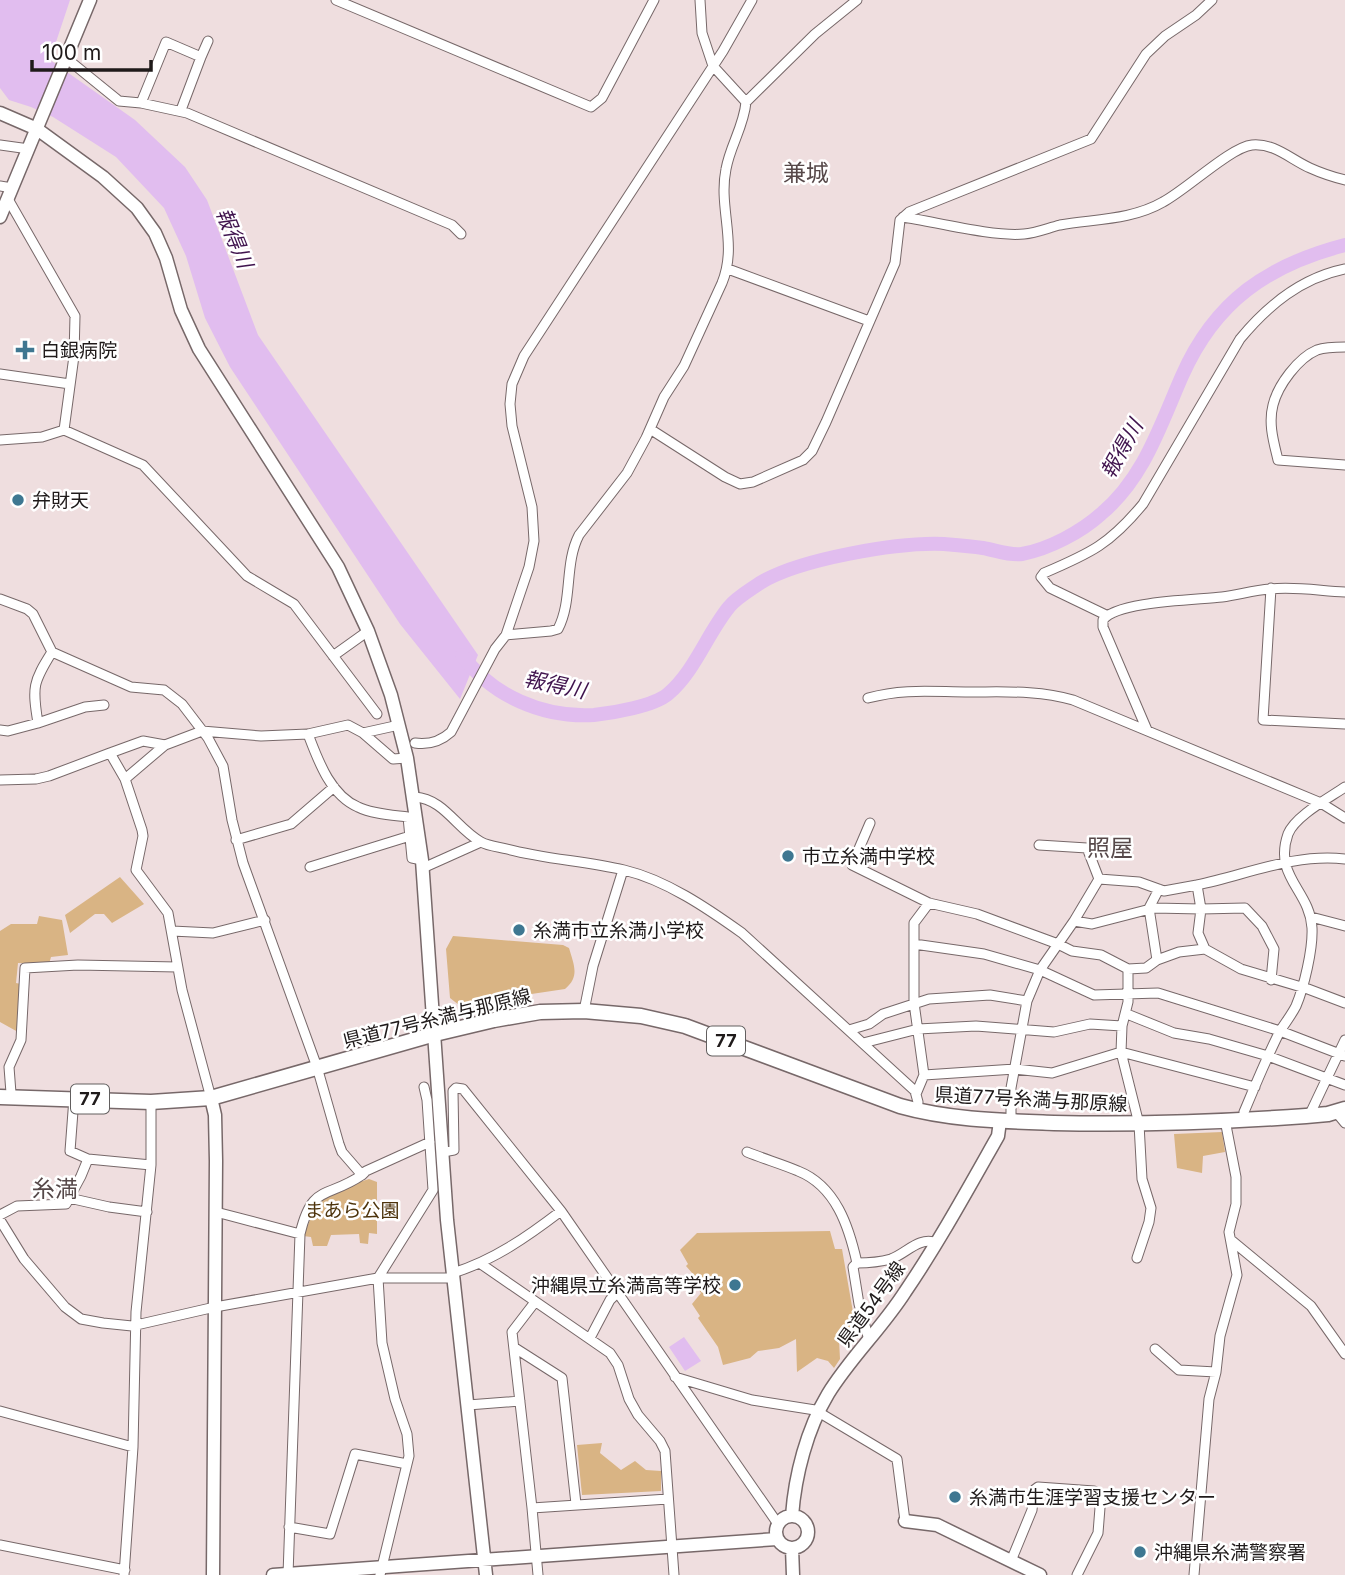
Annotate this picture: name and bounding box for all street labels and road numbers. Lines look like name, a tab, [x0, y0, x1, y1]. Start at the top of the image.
street label: 県道77号糸満与那原線	[341, 984, 533, 1053]
road number: 77	[707, 1026, 745, 1056]
street label: 県道77号糸満与那原線	[934, 1083, 1128, 1116]
road number: 77	[71, 1084, 109, 1114]
street label: 県道54号線	[833, 1257, 910, 1351]

